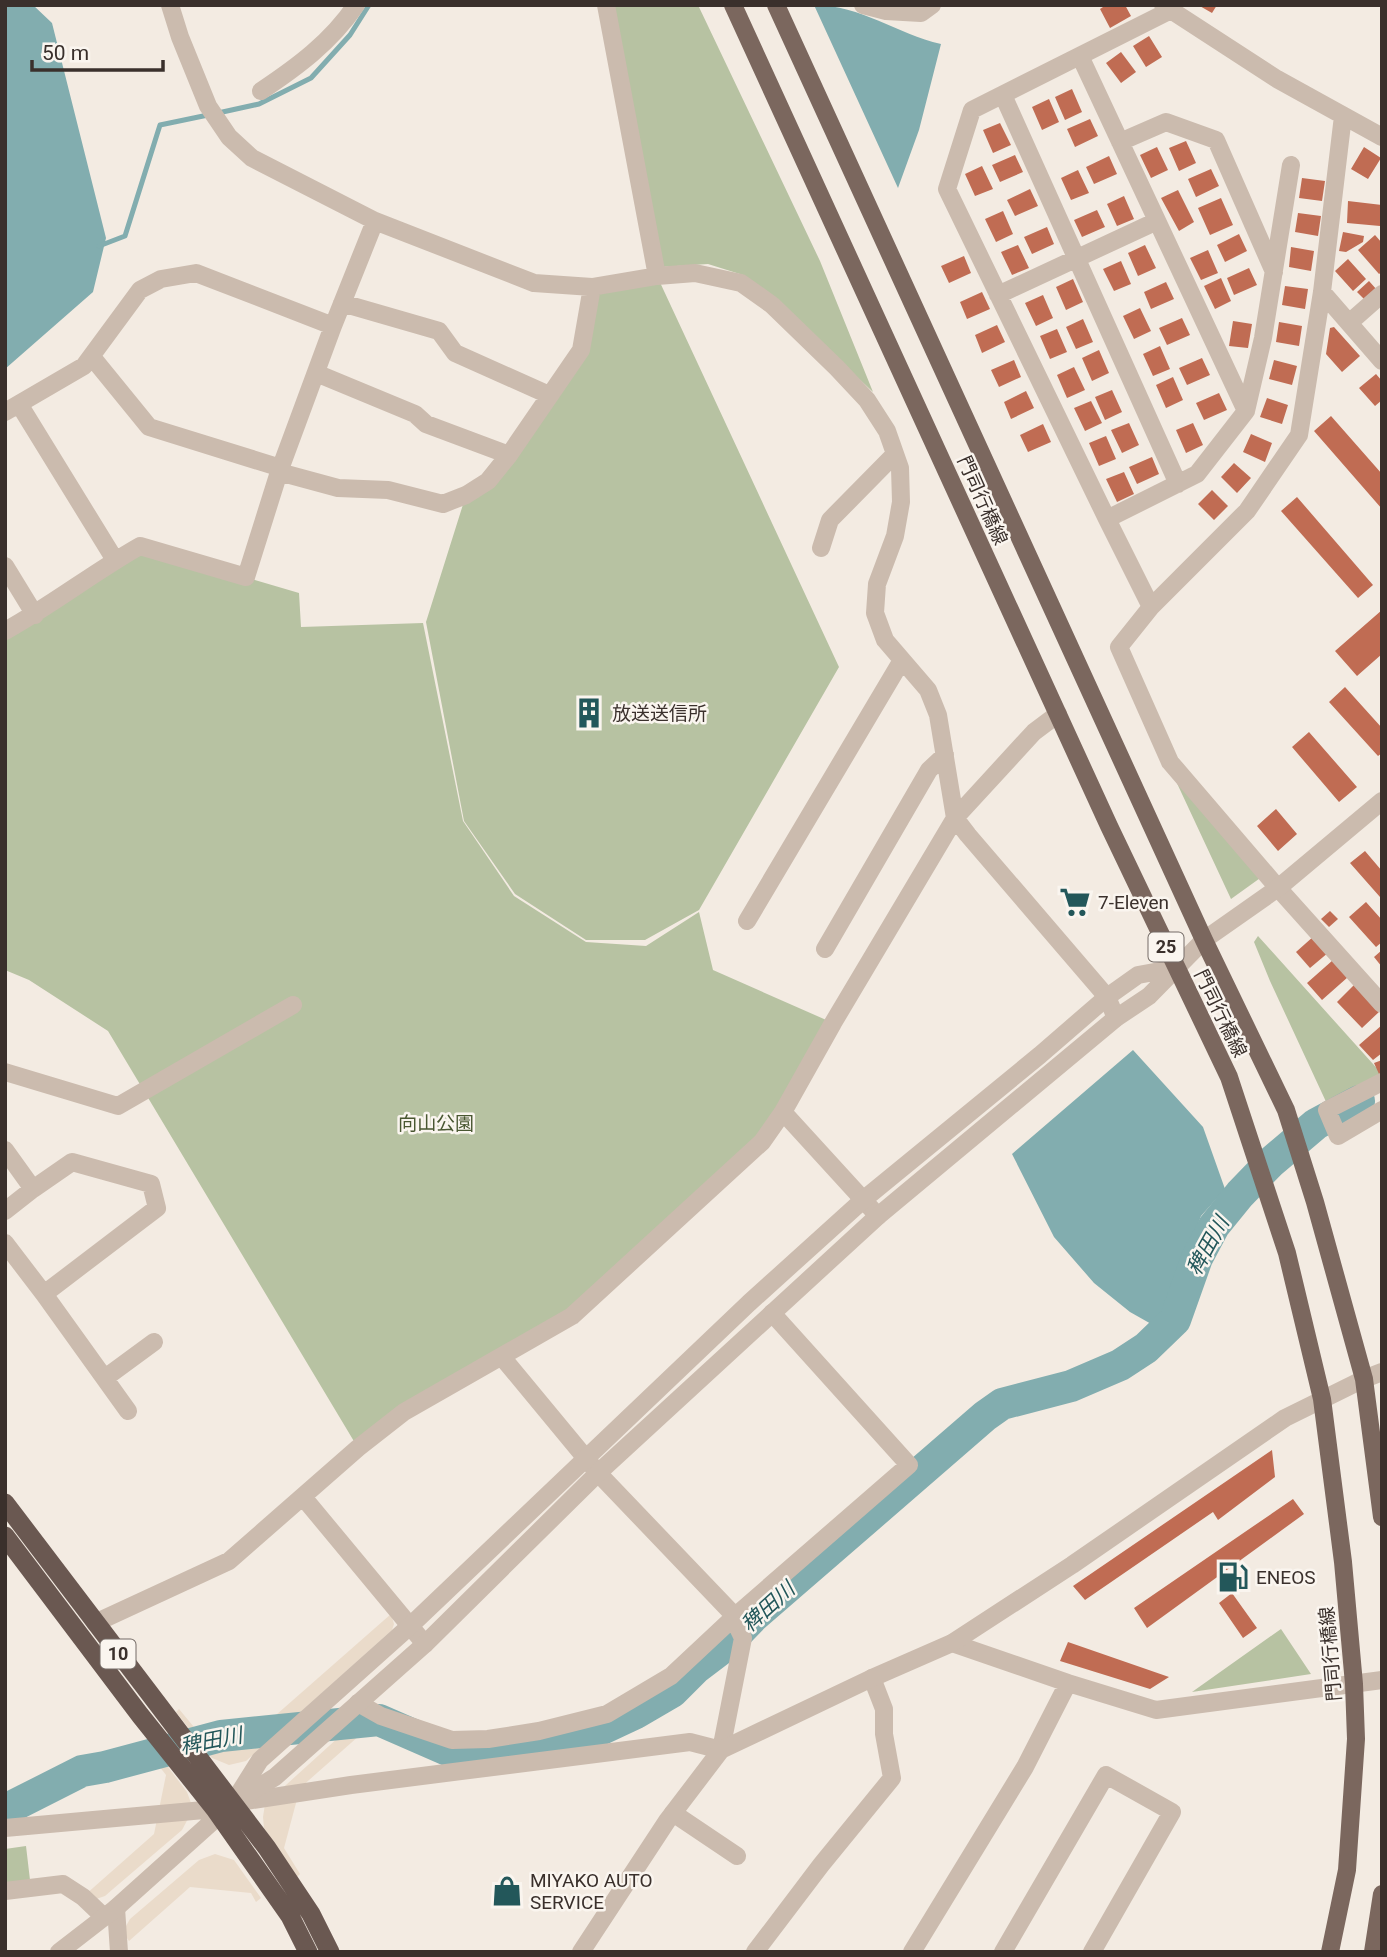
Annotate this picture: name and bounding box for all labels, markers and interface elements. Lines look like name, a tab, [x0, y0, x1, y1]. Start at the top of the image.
scale bar	[32, 28, 163, 72]
text: 50 m	[42, 41, 89, 65]
street label: 門司行橋線	[953, 452, 1012, 548]
building icon: 放送送信所	[572, 696, 606, 730]
place label: 放送送信所	[612, 702, 707, 725]
supermarket icon: 7-Eleven	[1058, 885, 1092, 919]
place label: 7-Eleven	[1098, 891, 1169, 914]
road number: 25	[1148, 932, 1184, 962]
street label: 門司行橋線	[1189, 965, 1252, 1061]
park label: 向山公園	[398, 1112, 474, 1135]
water label: 稗田川	[1182, 1211, 1235, 1279]
fuel station icon: ENEOS	[1216, 1560, 1250, 1594]
place label: ENEOS	[1256, 1566, 1316, 1589]
water label: 稗田川	[737, 1576, 801, 1637]
street label: 門司行橋線	[1315, 1606, 1346, 1702]
road number: 10	[100, 1639, 136, 1668]
water label: 稗田川	[178, 1723, 246, 1759]
place label: MIYAKO AUTO SERVICE	[530, 1869, 653, 1914]
shop icon: MIYAKO AUTO SERVICE	[490, 1874, 524, 1908]

